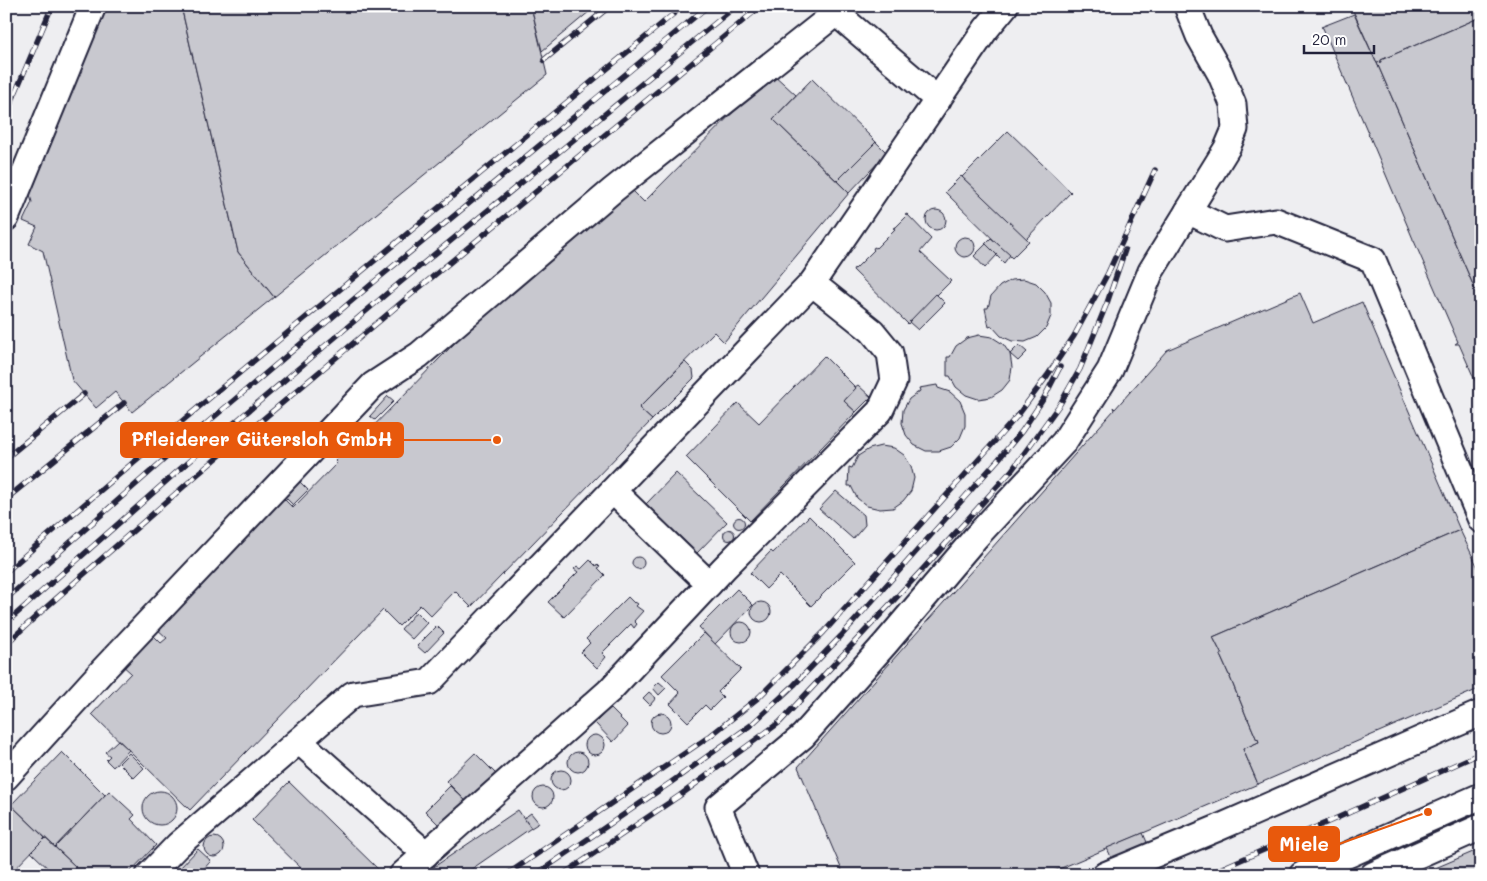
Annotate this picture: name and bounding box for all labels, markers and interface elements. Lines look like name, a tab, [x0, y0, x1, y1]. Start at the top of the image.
scale bar	[1304, 22, 1374, 54]
text: 20 m	[1312, 29, 1346, 49]
callout: Pfleiderer Gütersloh GmbH	[121, 423, 403, 457]
text: Pfleiderer Gütersloh GmbH	[131, 426, 393, 451]
callout: Miele	[1269, 827, 1339, 861]
text: Miele	[1279, 831, 1329, 856]

